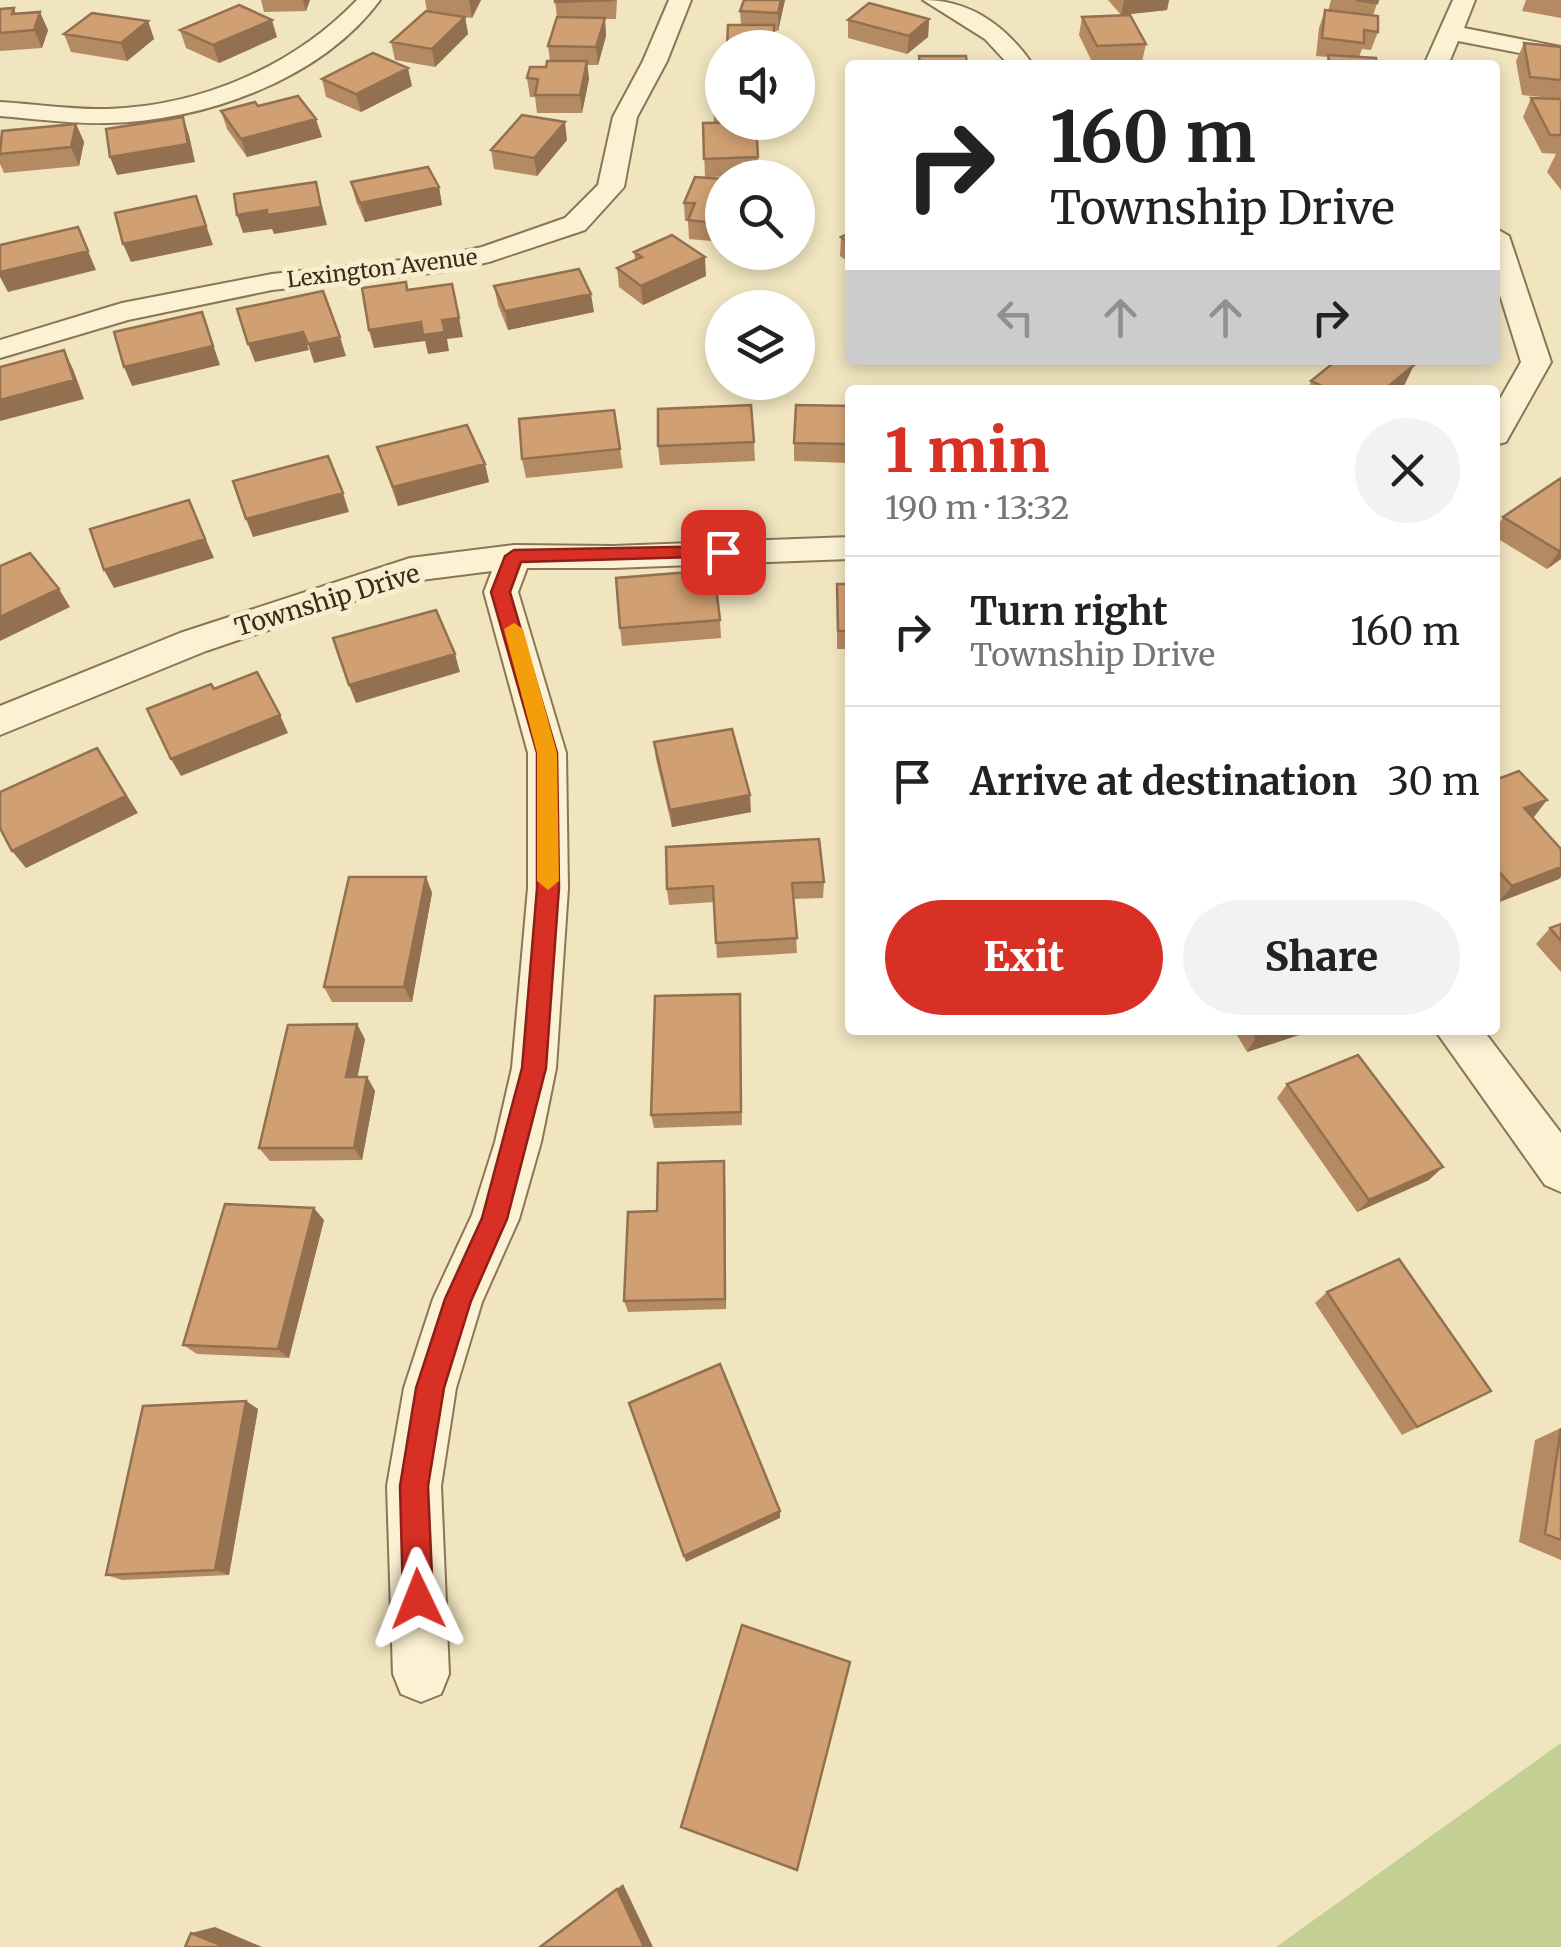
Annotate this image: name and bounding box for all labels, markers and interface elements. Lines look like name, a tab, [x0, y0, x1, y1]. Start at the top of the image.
map controls	[705, 30, 815, 400]
button: sound	[705, 30, 815, 140]
text: 160 m	[1050, 93, 1256, 181]
icon: right	[885, 100, 1015, 230]
button: search	[705, 160, 815, 270]
text: Township Drive	[1050, 180, 1395, 236]
street label: Lexington Avenue	[285, 242, 479, 294]
button: layers	[705, 290, 815, 400]
icon: left	[988, 290, 1043, 345]
icon: ahead	[1093, 290, 1148, 345]
icon: ahead	[1198, 290, 1253, 345]
icon: right	[1303, 290, 1358, 345]
text: 1 min	[885, 413, 1049, 488]
button: close	[1355, 418, 1460, 523]
text: 190 m · 13:32	[885, 488, 1070, 528]
pin	[681, 510, 766, 595]
icon: arrive	[696, 525, 751, 580]
street label: Township Drive	[231, 557, 423, 643]
text: Turn right	[970, 588, 1168, 635]
icon: right	[885, 604, 940, 659]
text: 160 m	[1350, 608, 1460, 655]
text: Township Drive	[970, 635, 1215, 675]
icon: arrive	[885, 754, 940, 809]
text: Arrive at destination	[970, 758, 1357, 805]
text: 30 m	[1387, 758, 1480, 805]
button: Exit	[885, 900, 1163, 1015]
button: Share	[1183, 900, 1460, 1015]
position arrow	[366, 1547, 470, 1651]

